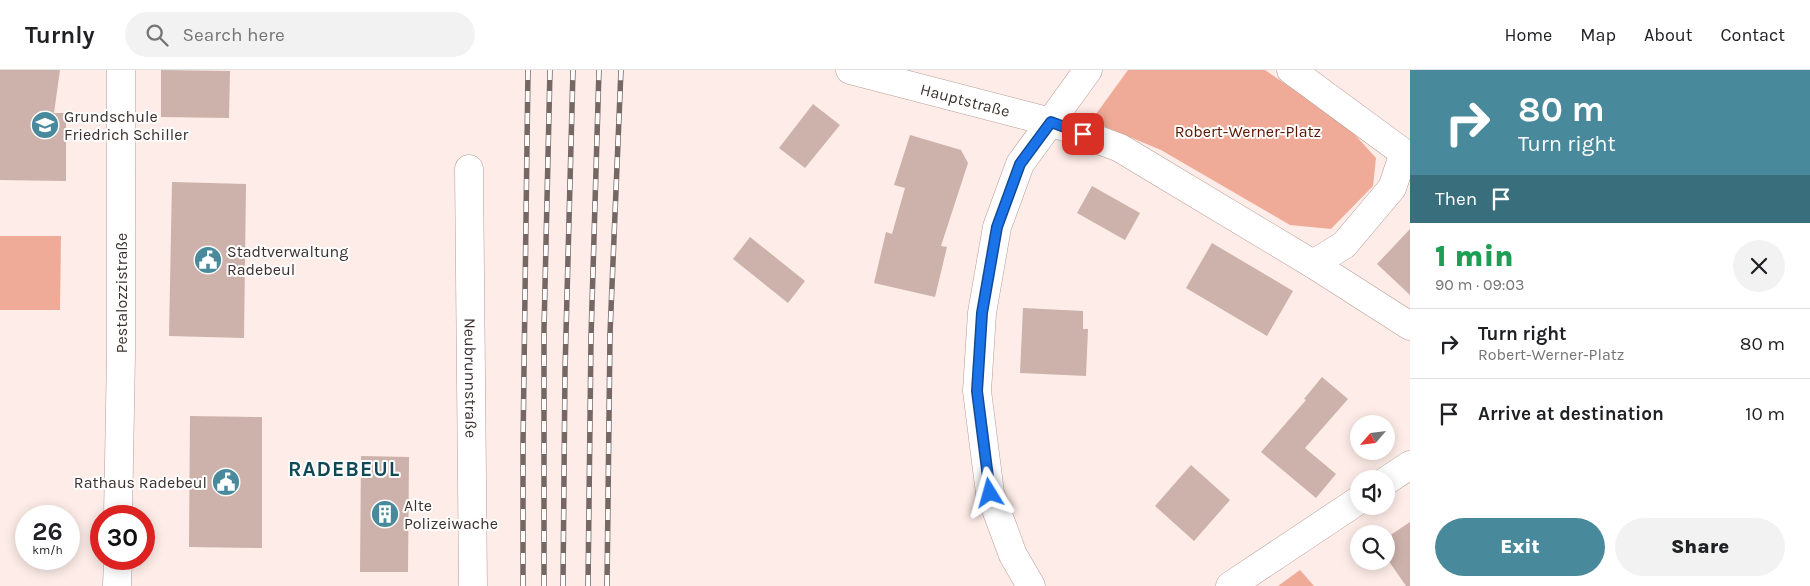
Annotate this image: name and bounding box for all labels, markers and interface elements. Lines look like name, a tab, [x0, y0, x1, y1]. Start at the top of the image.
search box	[125, 12, 475, 57]
text: Turnly	[25, 21, 95, 49]
icon: search	[143, 21, 171, 49]
text: Search here	[183, 24, 285, 46]
text: Home	[1504, 24, 1552, 46]
text: Map	[1580, 24, 1616, 46]
text: About	[1644, 24, 1693, 46]
text: Contact	[1721, 24, 1785, 46]
street label: Hauptstraße	[918, 80, 1012, 121]
text: 80 m	[1518, 89, 1605, 130]
icon: right	[1435, 90, 1500, 155]
place label: Grundschule Friedrich Schiller	[64, 107, 188, 144]
school or university icon: Grundschule Friedrich Schiller	[30, 110, 60, 140]
pin	[1062, 113, 1104, 155]
icon: arrive	[1069, 120, 1097, 148]
park label: Robert-Werner-Platz	[1175, 122, 1321, 141]
text: Turn right	[1518, 131, 1616, 157]
icon: arrive	[1487, 185, 1515, 213]
text: Then	[1435, 188, 1477, 210]
street label: Pestalozzistraße	[112, 233, 131, 353]
text: 1 min	[1435, 238, 1514, 274]
button: close	[1733, 240, 1785, 292]
place label: Stadtverwaltung Radebeul	[227, 242, 348, 279]
public building icon: Stadtverwaltung Radebeul	[193, 245, 223, 275]
text: 90 m · 09:03	[1435, 275, 1524, 294]
street label: Neubrunnstraße	[460, 318, 481, 438]
text: Turn right	[1478, 323, 1567, 345]
icon: right	[1435, 330, 1463, 358]
text: 80 m	[1740, 333, 1785, 355]
text: Robert-Werner-Platz	[1478, 345, 1624, 364]
icon: arrive	[1435, 400, 1463, 428]
text: Arrive at destination	[1478, 403, 1664, 425]
text: 10 m	[1745, 403, 1785, 425]
north arrow	[1350, 415, 1395, 460]
map controls	[1350, 415, 1395, 570]
district label: RADEBEUL	[288, 457, 400, 481]
position arrow	[963, 466, 1015, 518]
public building icon: Rathaus Radebeul	[211, 467, 241, 497]
button: sound	[1350, 470, 1395, 515]
place label: Rathaus Radebeul	[74, 473, 207, 492]
place label: Alte Polizeiwache	[404, 496, 498, 533]
building icon: Alte Polizeiwache	[370, 499, 400, 529]
speed limit sign: 30	[90, 505, 155, 570]
text: 26	[32, 517, 63, 546]
button: Exit	[1435, 518, 1605, 576]
button: Share	[1615, 518, 1785, 576]
button: search	[1350, 525, 1395, 570]
text: km/h	[32, 543, 63, 557]

